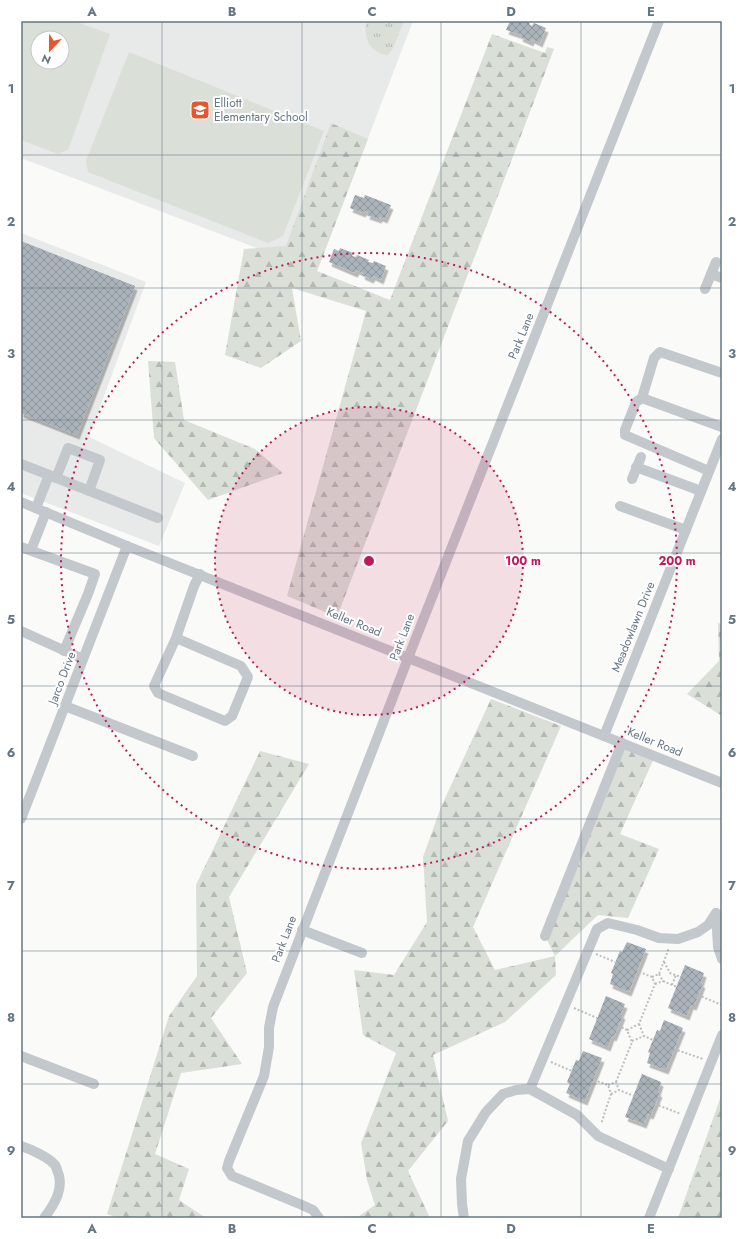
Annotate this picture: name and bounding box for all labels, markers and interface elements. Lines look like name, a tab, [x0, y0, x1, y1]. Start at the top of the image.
text: A	[86, 2, 97, 21]
text: B	[228, 2, 237, 21]
text: C	[367, 2, 377, 21]
text: D	[506, 2, 516, 21]
text: E	[647, 2, 655, 21]
north arrow	[30, 30, 70, 70]
text: N	[39, 50, 53, 68]
text: 1	[8, 79, 14, 98]
text: 1	[729, 79, 735, 98]
place label: Elliott Elementary School	[214, 94, 308, 126]
school or university icon: Elliott Elementary School	[189, 99, 211, 121]
text: 2	[7, 212, 15, 231]
text: 2	[728, 212, 736, 231]
street label: Park Lane	[504, 310, 538, 362]
text: 3	[7, 344, 15, 363]
text: 3	[728, 344, 736, 363]
text: 4	[6, 477, 16, 496]
text: 4	[727, 477, 737, 496]
text: 100 m	[505, 552, 541, 570]
text: 200 m	[658, 552, 696, 570]
centre of rings	[362, 554, 376, 568]
street label: Meadowlawn Drive	[607, 579, 659, 675]
street label: Keller Road	[324, 603, 384, 641]
text: 5	[7, 610, 15, 629]
text: 5	[728, 610, 736, 629]
street label: Park Lane	[385, 611, 419, 663]
street label: Jarco Drive	[43, 649, 80, 709]
street label: Keller Road	[625, 723, 685, 761]
text: 6	[7, 743, 16, 762]
text: 6	[728, 743, 737, 762]
text: 7	[7, 876, 15, 895]
text: 7	[728, 876, 736, 895]
street label: Park Lane	[267, 913, 301, 965]
text: 8	[7, 1008, 15, 1027]
text: 8	[728, 1008, 736, 1027]
text: 9	[7, 1141, 16, 1160]
text: 9	[728, 1141, 737, 1160]
text: A	[86, 1219, 97, 1238]
text: B	[228, 1219, 237, 1238]
text: C	[367, 1219, 377, 1238]
text: D	[506, 1219, 516, 1238]
text: E	[647, 1219, 655, 1238]

